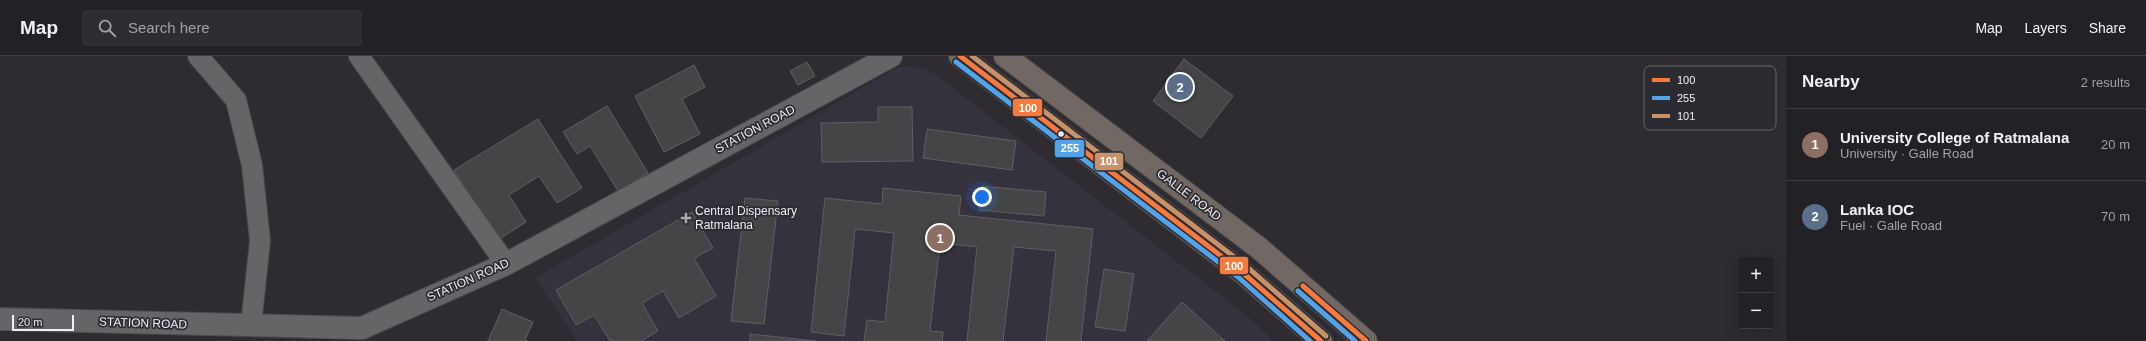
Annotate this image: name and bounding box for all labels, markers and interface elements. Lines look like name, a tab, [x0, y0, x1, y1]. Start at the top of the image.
search box	[82, 10, 362, 46]
text: Map	[20, 17, 58, 38]
icon: search	[96, 17, 118, 39]
text: Search here	[128, 19, 210, 36]
text: Map	[1975, 20, 2003, 36]
text: Layers	[2025, 20, 2067, 36]
text: Share	[2089, 20, 2126, 36]
legend	[1644, 66, 1776, 130]
pin: 2	[1167, 72, 1193, 102]
text: Nearby	[1802, 72, 1860, 91]
text: 100	[1677, 74, 1695, 86]
text: 2 results	[2081, 75, 2130, 90]
text: 255	[1677, 92, 1695, 104]
line badge: 100	[1012, 98, 1043, 117]
street label: STATION ROAD	[713, 102, 798, 156]
text: 100	[1019, 102, 1037, 114]
text: 101	[1677, 110, 1695, 122]
unlabelled marker	[1056, 129, 1066, 139]
text: University College of Ratmalana	[1840, 129, 2069, 146]
text: 1	[1811, 137, 1819, 152]
text: 20 m	[2101, 137, 2130, 152]
line badge: 255	[1054, 139, 1085, 158]
text: 255	[1061, 142, 1079, 154]
text: University · Galle Road	[1840, 146, 1974, 161]
line badge: 101	[1094, 152, 1124, 171]
text: 101	[1100, 155, 1118, 167]
street label: GALLE ROAD	[1154, 166, 1224, 224]
your location	[972, 187, 992, 207]
text: Lanka IOC	[1840, 201, 1914, 218]
place label: Central Dispensary Ratmalana	[695, 204, 797, 232]
text: 2	[1811, 209, 1819, 224]
text: 70 m	[2101, 209, 2130, 224]
marker: Central Dispensary Ratmalana	[680, 212, 692, 224]
text: Fuel · Galle Road	[1840, 218, 1942, 233]
pin: 1	[927, 223, 953, 253]
street label: STATION ROAD	[425, 256, 511, 304]
line badge: 100	[1219, 256, 1249, 275]
map controls	[1738, 257, 1774, 329]
button: +	[1738, 257, 1774, 293]
text: 100	[1225, 260, 1243, 272]
button: −	[1738, 293, 1774, 329]
scale bar	[12, 313, 74, 332]
street label: STATION ROAD	[99, 314, 188, 332]
text: 20 m	[18, 316, 42, 328]

